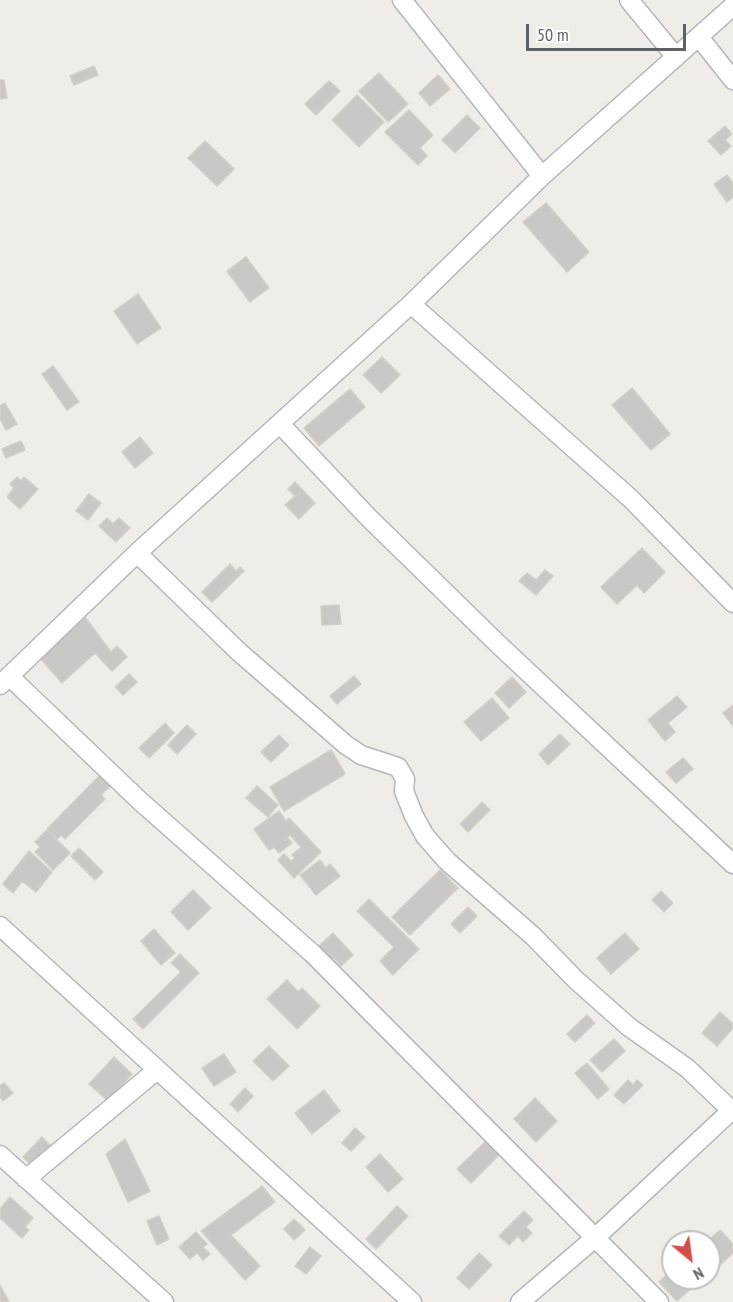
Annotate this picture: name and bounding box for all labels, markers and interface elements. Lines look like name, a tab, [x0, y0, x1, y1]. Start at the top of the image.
scale bar	[529, 12, 690, 50]
text: 50 m	[537, 23, 569, 46]
north arrow	[661, 1230, 721, 1290]
text: N	[690, 1263, 707, 1285]

